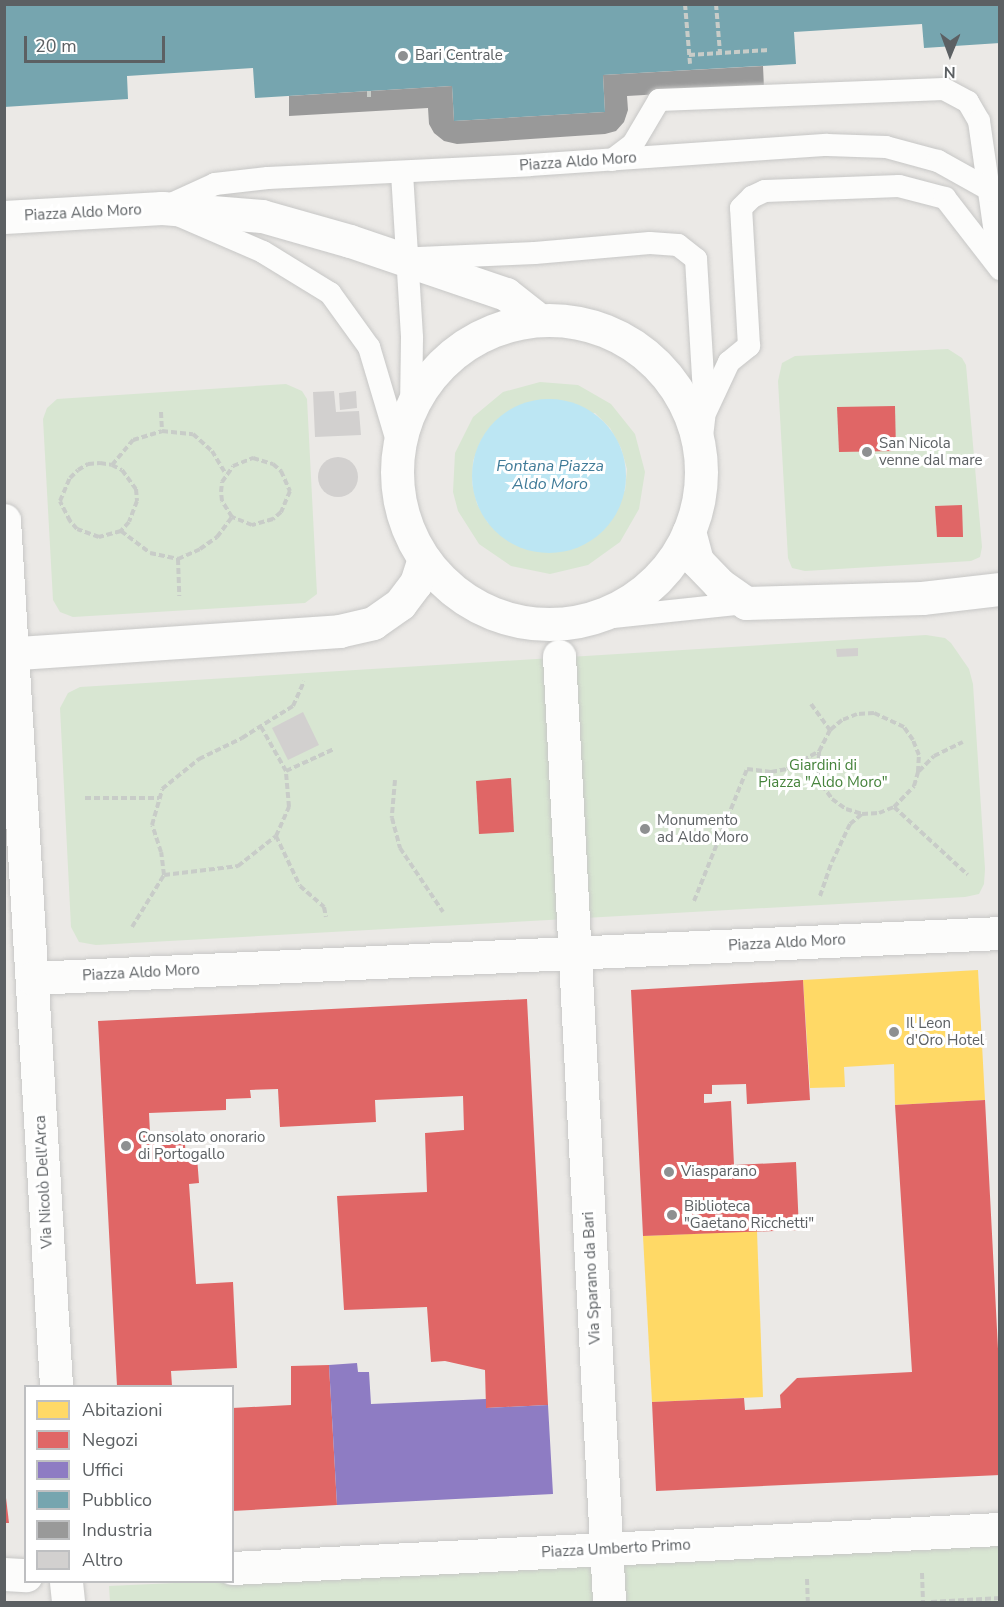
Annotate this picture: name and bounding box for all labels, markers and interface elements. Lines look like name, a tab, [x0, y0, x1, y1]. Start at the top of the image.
scale bar	[27, 24, 168, 62]
north arrow	[920, 24, 980, 84]
text: 20 m	[35, 34, 77, 58]
place label: Bari Centrale	[415, 47, 503, 65]
marker: Bari Centrale	[396, 49, 410, 63]
text: N	[944, 61, 956, 83]
street label: Piazza Aldo Moro	[519, 149, 637, 175]
street label: Piazza Aldo Moro	[24, 201, 142, 225]
place label: San Nicola venne dal mare	[879, 434, 983, 469]
marker: San Nicola venne dal mare	[860, 445, 874, 459]
water label: Fontana Piazza Aldo Moro	[496, 456, 604, 494]
park label: Giardini di Piazza "Aldo Moro"	[758, 756, 888, 791]
place label: Monumento ad Aldo Moro	[657, 811, 749, 846]
marker: Monumento ad Aldo Moro	[638, 822, 652, 836]
street label: Piazza Aldo Moro	[728, 931, 846, 955]
street label: Piazza Aldo Moro	[82, 961, 200, 985]
place label: Il Leon d'Oro Hotel	[906, 1014, 984, 1049]
marker: Il Leon d'Oro Hotel	[887, 1025, 901, 1039]
street label: Via Nicolò Dell'Arca	[32, 1115, 56, 1249]
place label: Consolato onorario di Portogallo	[138, 1128, 265, 1163]
marker: Consolato onorario di Portogallo	[119, 1139, 133, 1153]
place label: Viasparano	[681, 1163, 757, 1181]
marker: Viasparano	[662, 1165, 676, 1179]
place label: Biblioteca "Gaetano Ricchetti"	[684, 1197, 814, 1232]
marker: Biblioteca "Gaetano Ricchetti"	[665, 1208, 679, 1222]
street label: Via Sparano da Bari	[580, 1211, 604, 1345]
legend	[24, 1385, 234, 1583]
text: Abitazioni	[82, 1398, 163, 1422]
text: Negozi	[82, 1428, 138, 1452]
text: Uffici	[82, 1458, 123, 1482]
text: Pubblico	[82, 1488, 152, 1512]
text: Industria	[82, 1518, 152, 1542]
street label: Piazza Umberto Primo	[541, 1536, 691, 1562]
text: Altro	[82, 1548, 123, 1572]

